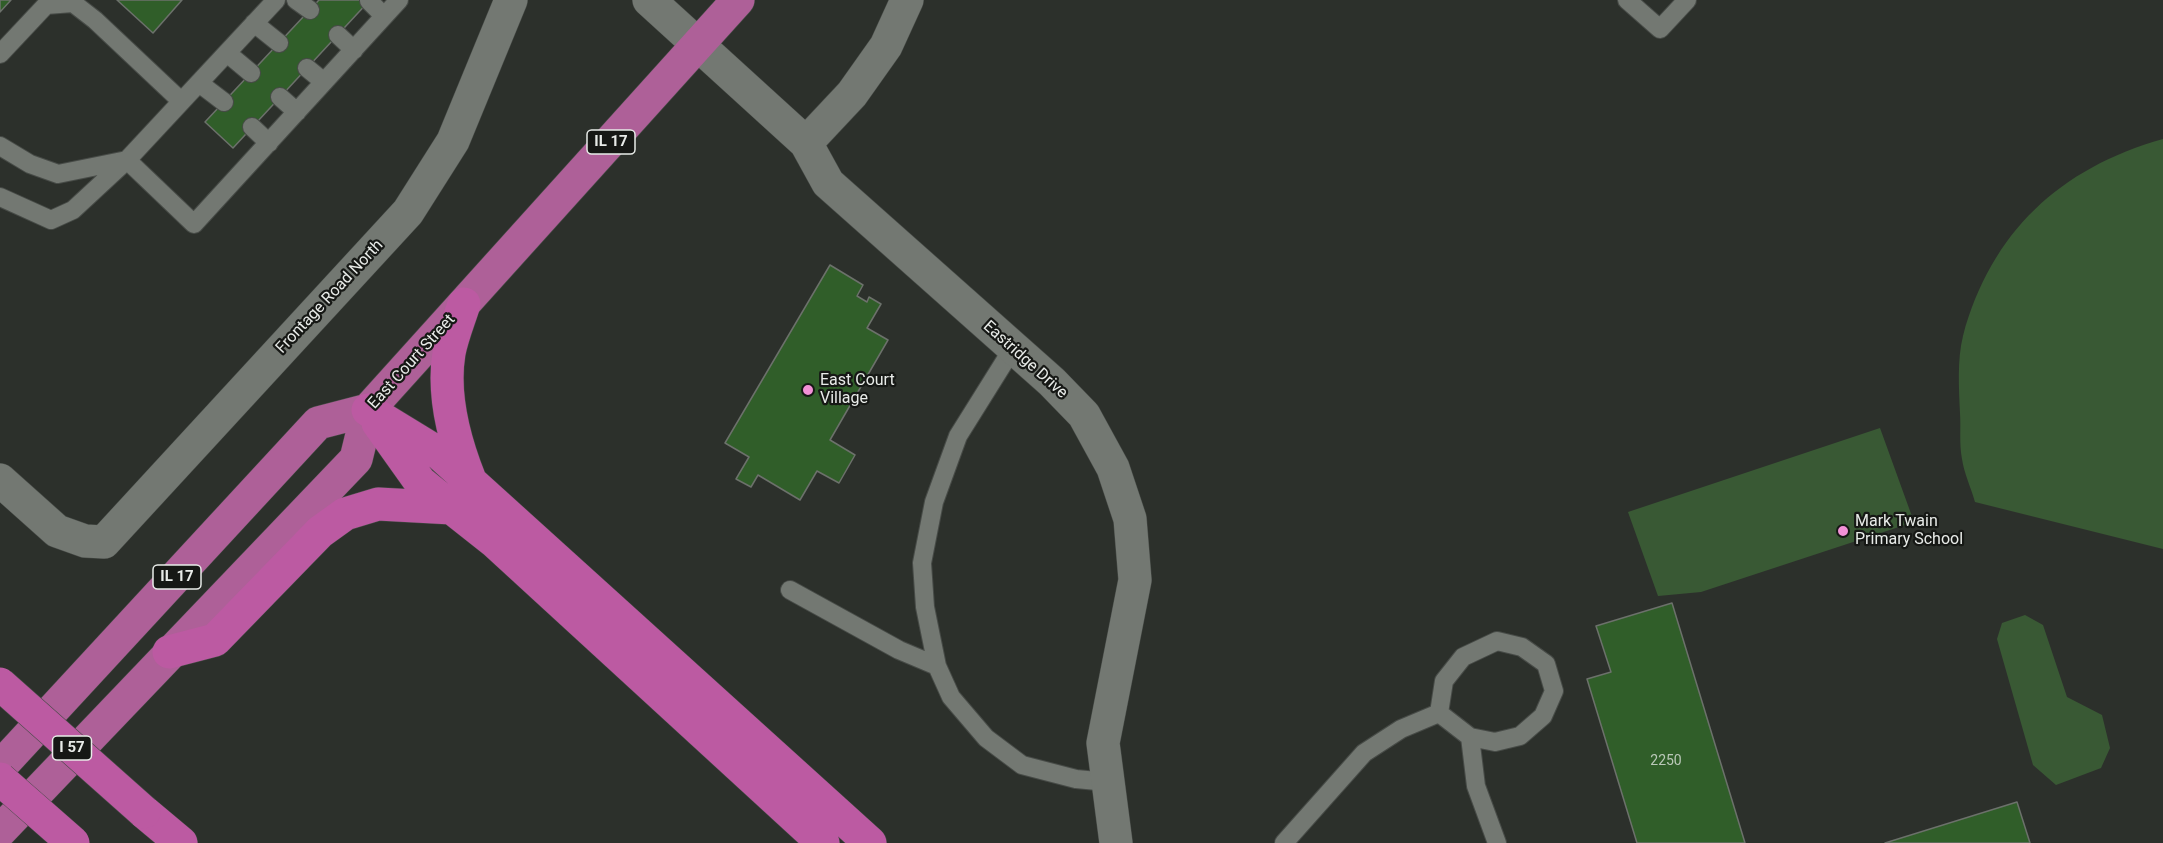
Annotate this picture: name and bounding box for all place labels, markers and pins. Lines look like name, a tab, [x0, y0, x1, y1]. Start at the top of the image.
place label: East Court Village	[820, 371, 895, 409]
marker: East Court Village	[801, 383, 815, 397]
place label: Mark Twain Primary School	[1855, 512, 1963, 550]
marker: Mark Twain Primary School	[1836, 524, 1850, 538]

